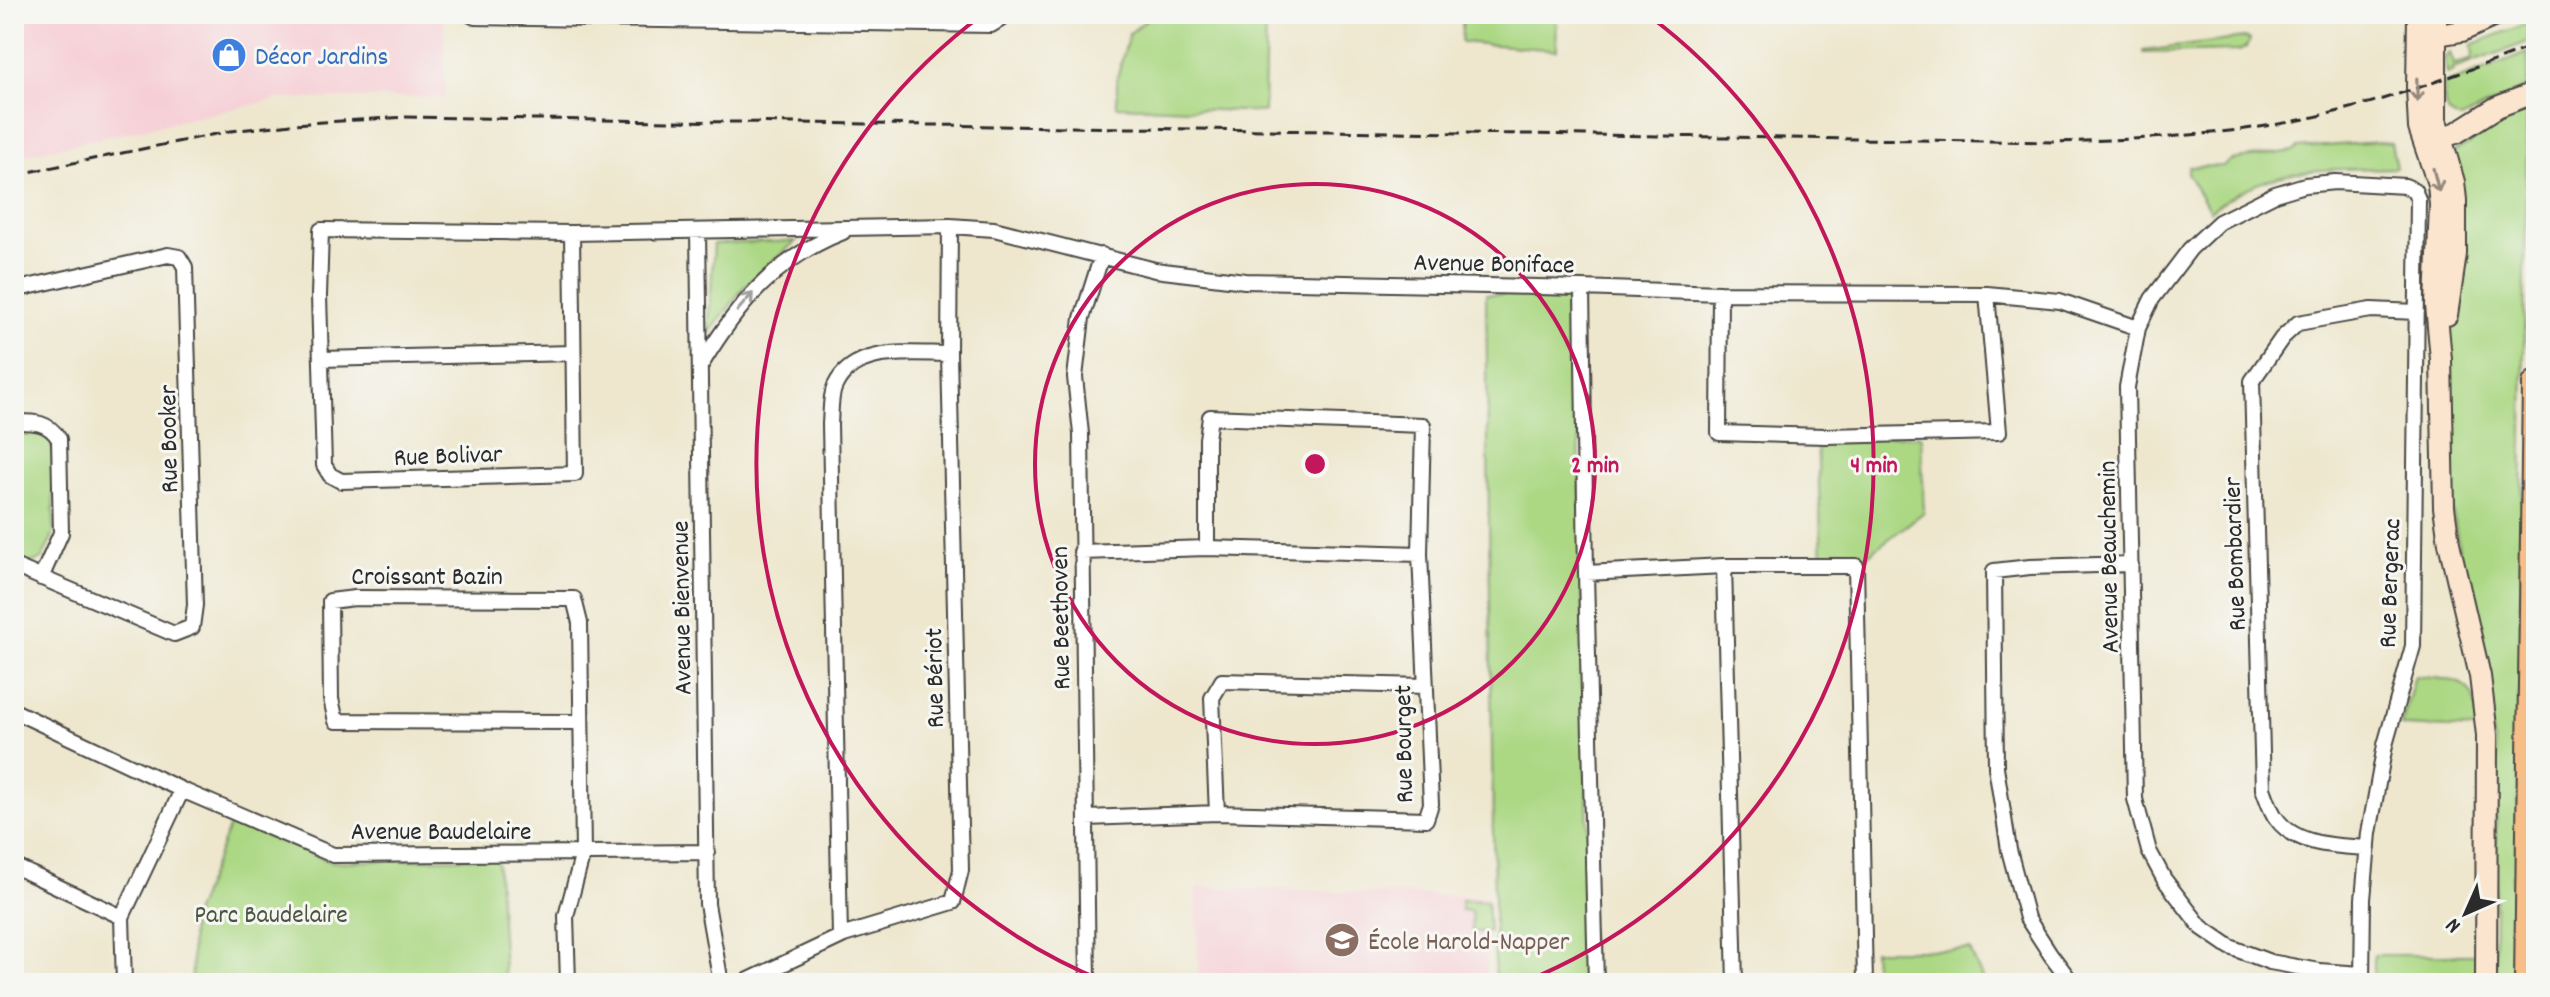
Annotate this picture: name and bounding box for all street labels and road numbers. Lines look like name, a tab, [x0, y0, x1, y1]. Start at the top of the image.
street label: Avenue Boniface	[1413, 246, 1575, 285]
street label: Rue Booker	[151, 384, 190, 493]
street label: Rue Bolivar	[393, 437, 503, 478]
street label: Avenue Beauchemin	[2090, 460, 2131, 654]
street label: Rue Bombardier	[2215, 476, 2258, 632]
street label: Rue Bergerac	[2371, 518, 2412, 649]
street label: Avenue Bienvenue	[663, 520, 704, 696]
street label: Rue Beethoven	[1043, 546, 1082, 690]
street label: Croissant Bazin	[351, 560, 503, 597]
street label: Rue Bériot	[917, 627, 956, 728]
street label: Rue Bourget	[1386, 684, 1425, 803]
street label: Avenue Baudelaire	[351, 815, 531, 852]

